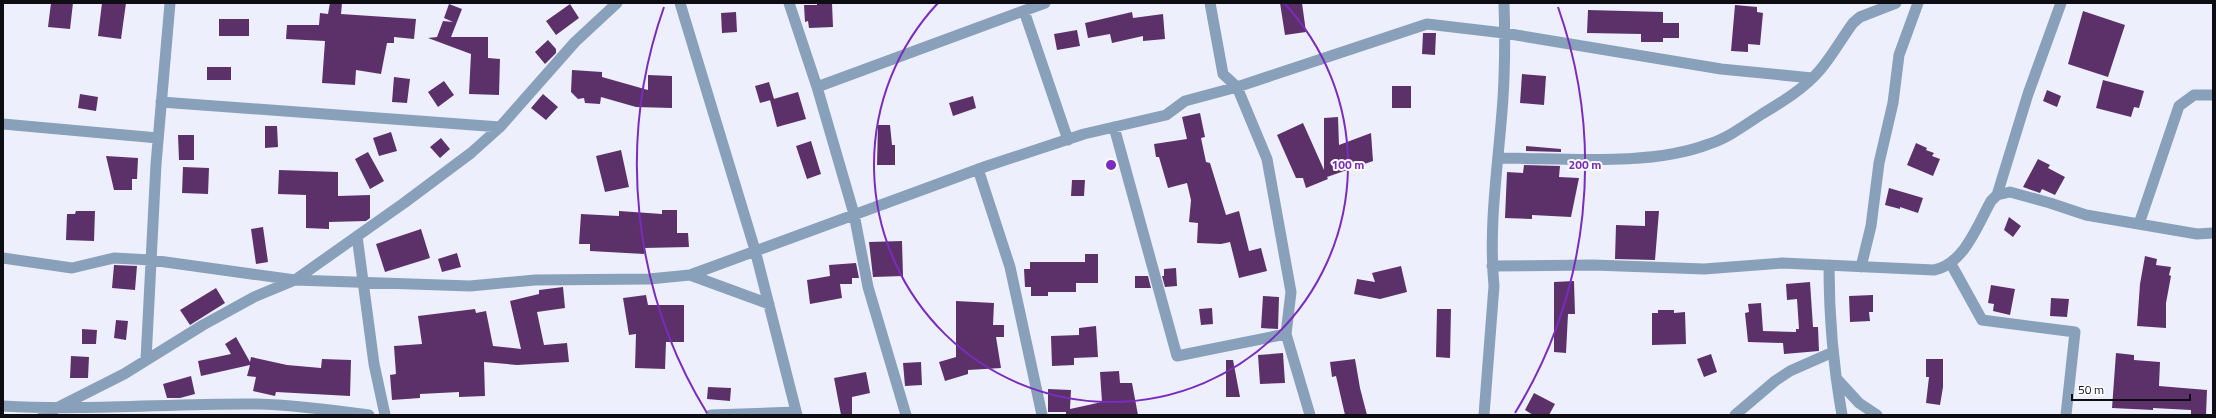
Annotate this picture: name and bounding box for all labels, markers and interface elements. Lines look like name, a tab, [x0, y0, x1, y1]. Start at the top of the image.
text: 100 m	[1332, 155, 1364, 174]
text: 200 m	[1569, 155, 1601, 174]
centre of rings	[1104, 158, 1118, 172]
scale bar	[2072, 376, 2190, 402]
text: 50 m	[2078, 380, 2104, 399]

